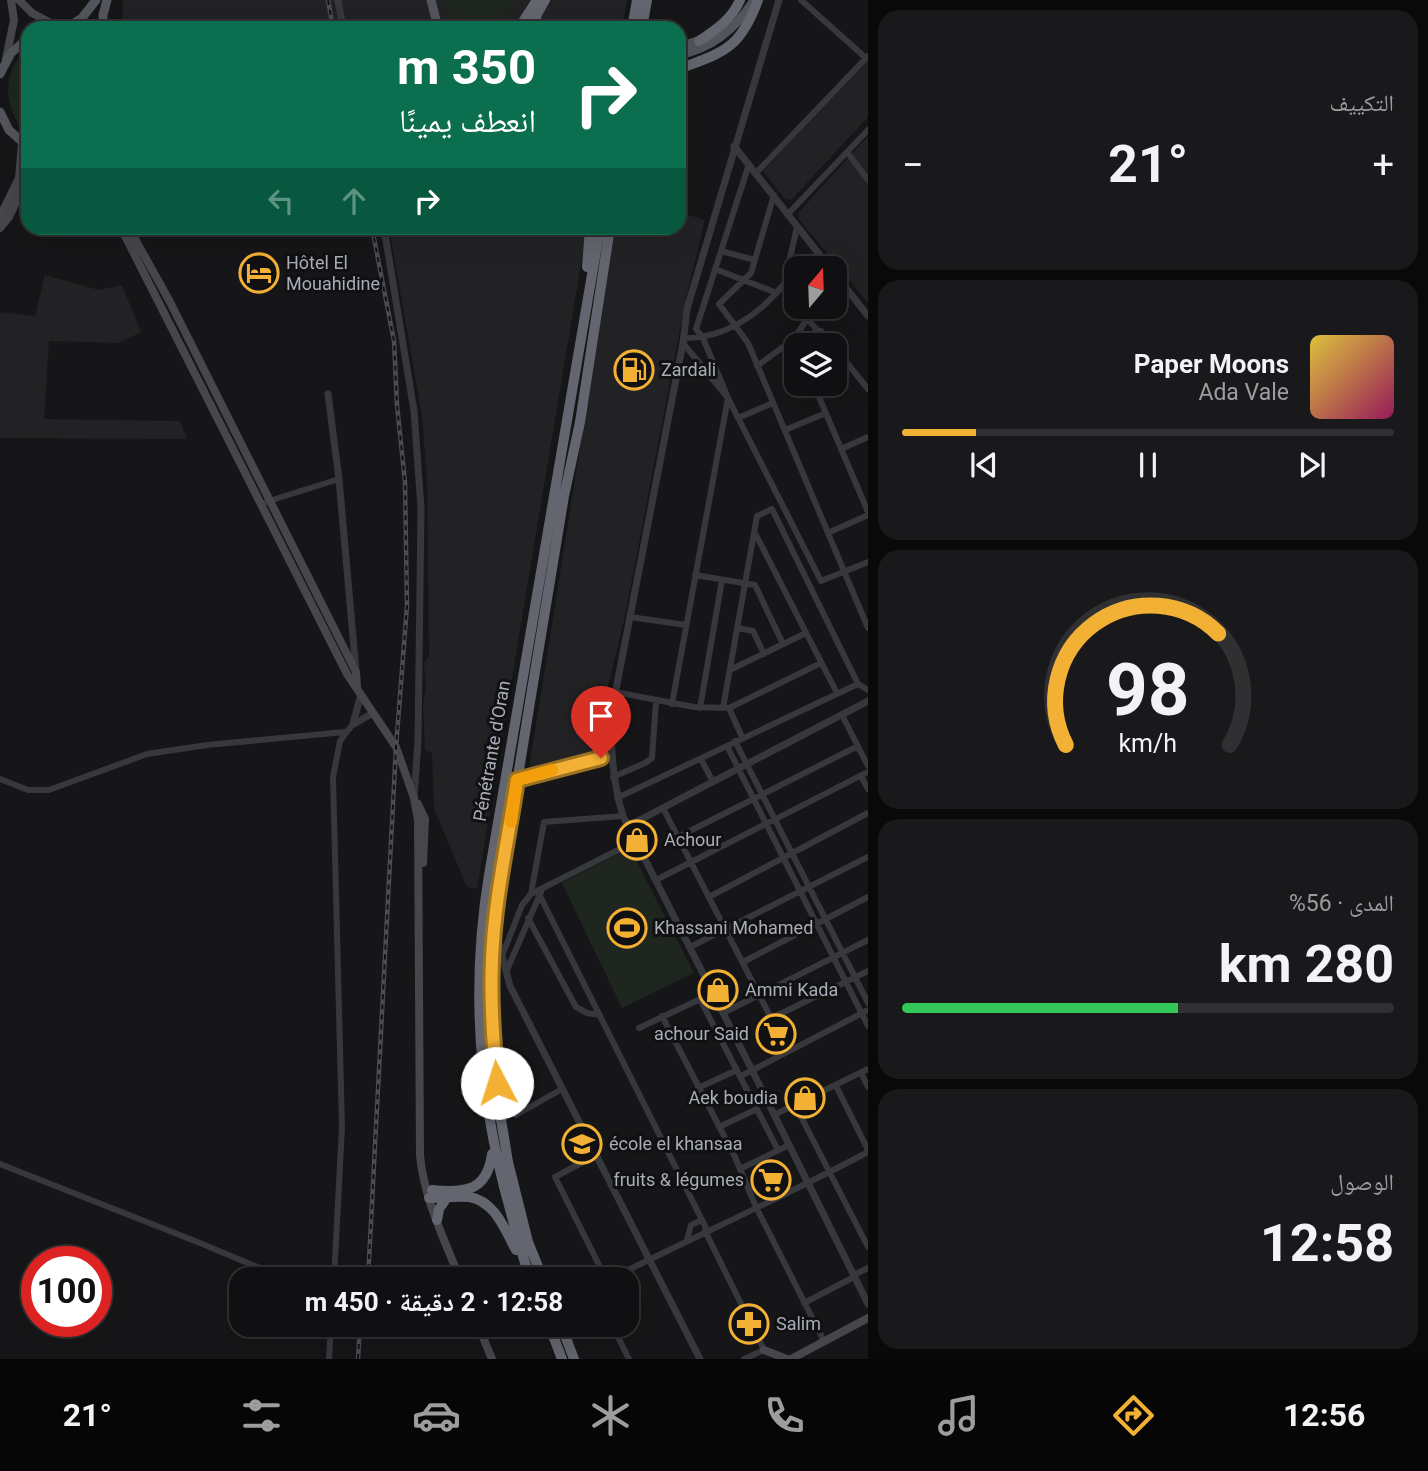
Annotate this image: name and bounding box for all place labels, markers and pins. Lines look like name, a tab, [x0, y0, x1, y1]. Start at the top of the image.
hotel icon: Hôtel El Mouahidine	[238, 252, 280, 294]
place label: Hôtel El Mouahidine	[286, 252, 380, 294]
fuel station icon: Zardali	[613, 349, 655, 391]
place label: Zardali	[661, 359, 716, 380]
pin	[571, 686, 631, 758]
shop icon: Achour	[616, 819, 658, 861]
place label: Achour	[664, 829, 721, 850]
sports icon: Khassani Mohamed	[606, 907, 648, 949]
place label: Khassani Mohamed	[654, 917, 813, 938]
shop icon: Ammi Kada	[697, 969, 739, 1011]
place label: Ammi Kada	[745, 979, 838, 1000]
supermarket icon: achour Said	[755, 1013, 797, 1055]
place label: achour Said	[654, 1023, 749, 1044]
shop icon: Aek boudia	[784, 1077, 826, 1119]
place label: Aek boudia	[689, 1087, 778, 1108]
school or university icon: école el khansaa	[561, 1123, 603, 1165]
place label: école el khansaa	[609, 1133, 743, 1154]
supermarket icon: fruits & légumes	[750, 1159, 792, 1201]
place label: fruits & légumes	[613, 1169, 744, 1190]
pharmacy icon: Salim	[728, 1303, 770, 1345]
place label: Salim	[776, 1313, 821, 1334]

